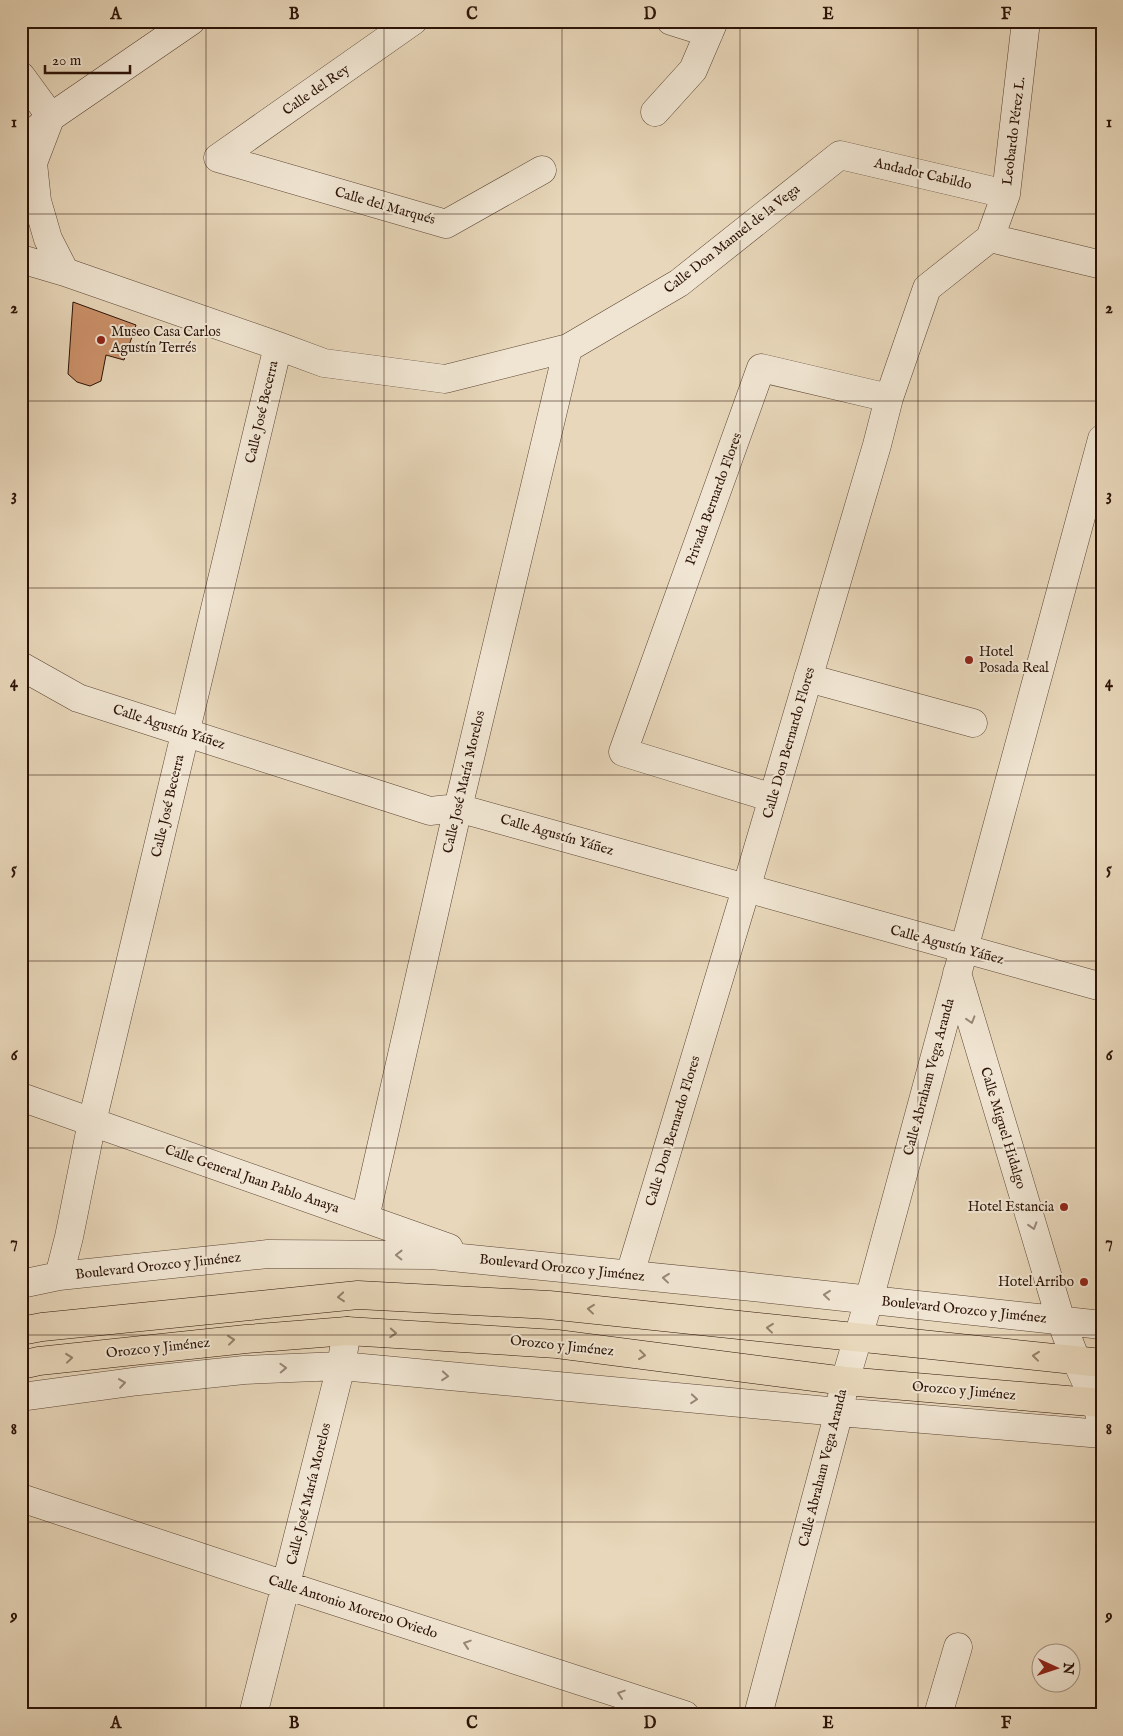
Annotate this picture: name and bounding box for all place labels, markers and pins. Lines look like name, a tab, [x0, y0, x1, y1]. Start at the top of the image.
place label: Museo Casa Carlos Agustín Terrés	[110, 323, 221, 357]
marker: Museo Casa Carlos Agustín Terrés	[95, 334, 107, 346]
place label: Hotel Posada Real	[979, 643, 1049, 677]
marker: Hotel Posada Real	[963, 654, 975, 666]
place label: Hotel Estancia	[968, 1198, 1055, 1216]
marker: Hotel Estancia	[1058, 1201, 1070, 1213]
place label: Hotel Arribo	[998, 1273, 1074, 1291]
marker: Hotel Arribo	[1078, 1276, 1090, 1288]

